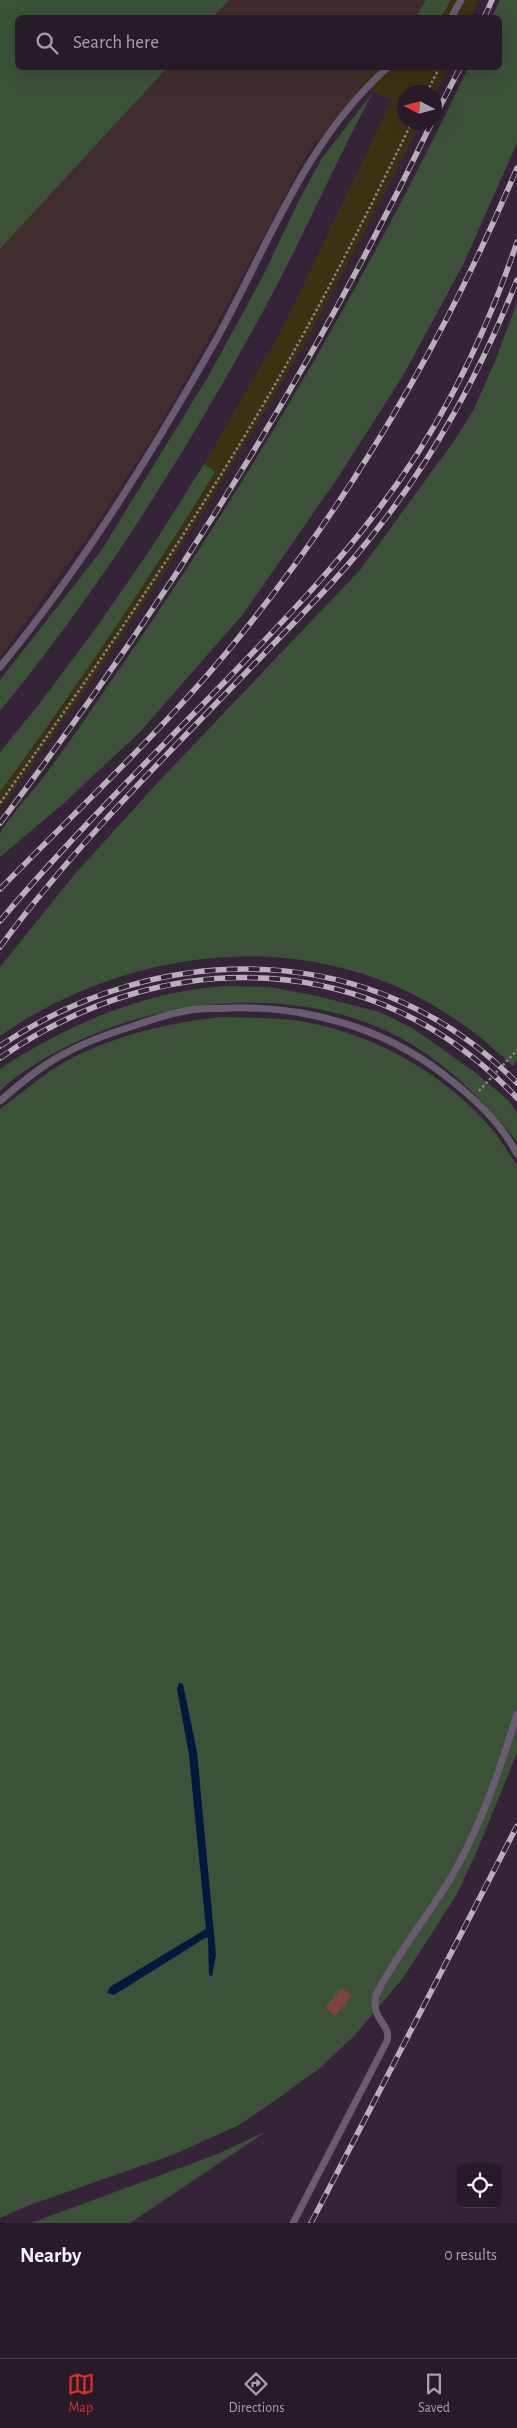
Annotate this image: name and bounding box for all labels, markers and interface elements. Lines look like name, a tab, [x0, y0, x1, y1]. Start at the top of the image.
search box	[15, 15, 502, 70]
icon: search	[33, 29, 61, 57]
text: Search here	[73, 33, 159, 52]
north arrow	[397, 85, 442, 130]
map controls	[457, 2163, 502, 2208]
button: locate	[457, 2163, 502, 2208]
text: Nearby	[20, 2245, 81, 2266]
text: 0 results	[444, 2247, 497, 2263]
tab: Map	[67, 2370, 95, 2417]
tab: Directions	[229, 2370, 284, 2417]
tab: Saved	[418, 2370, 450, 2417]

